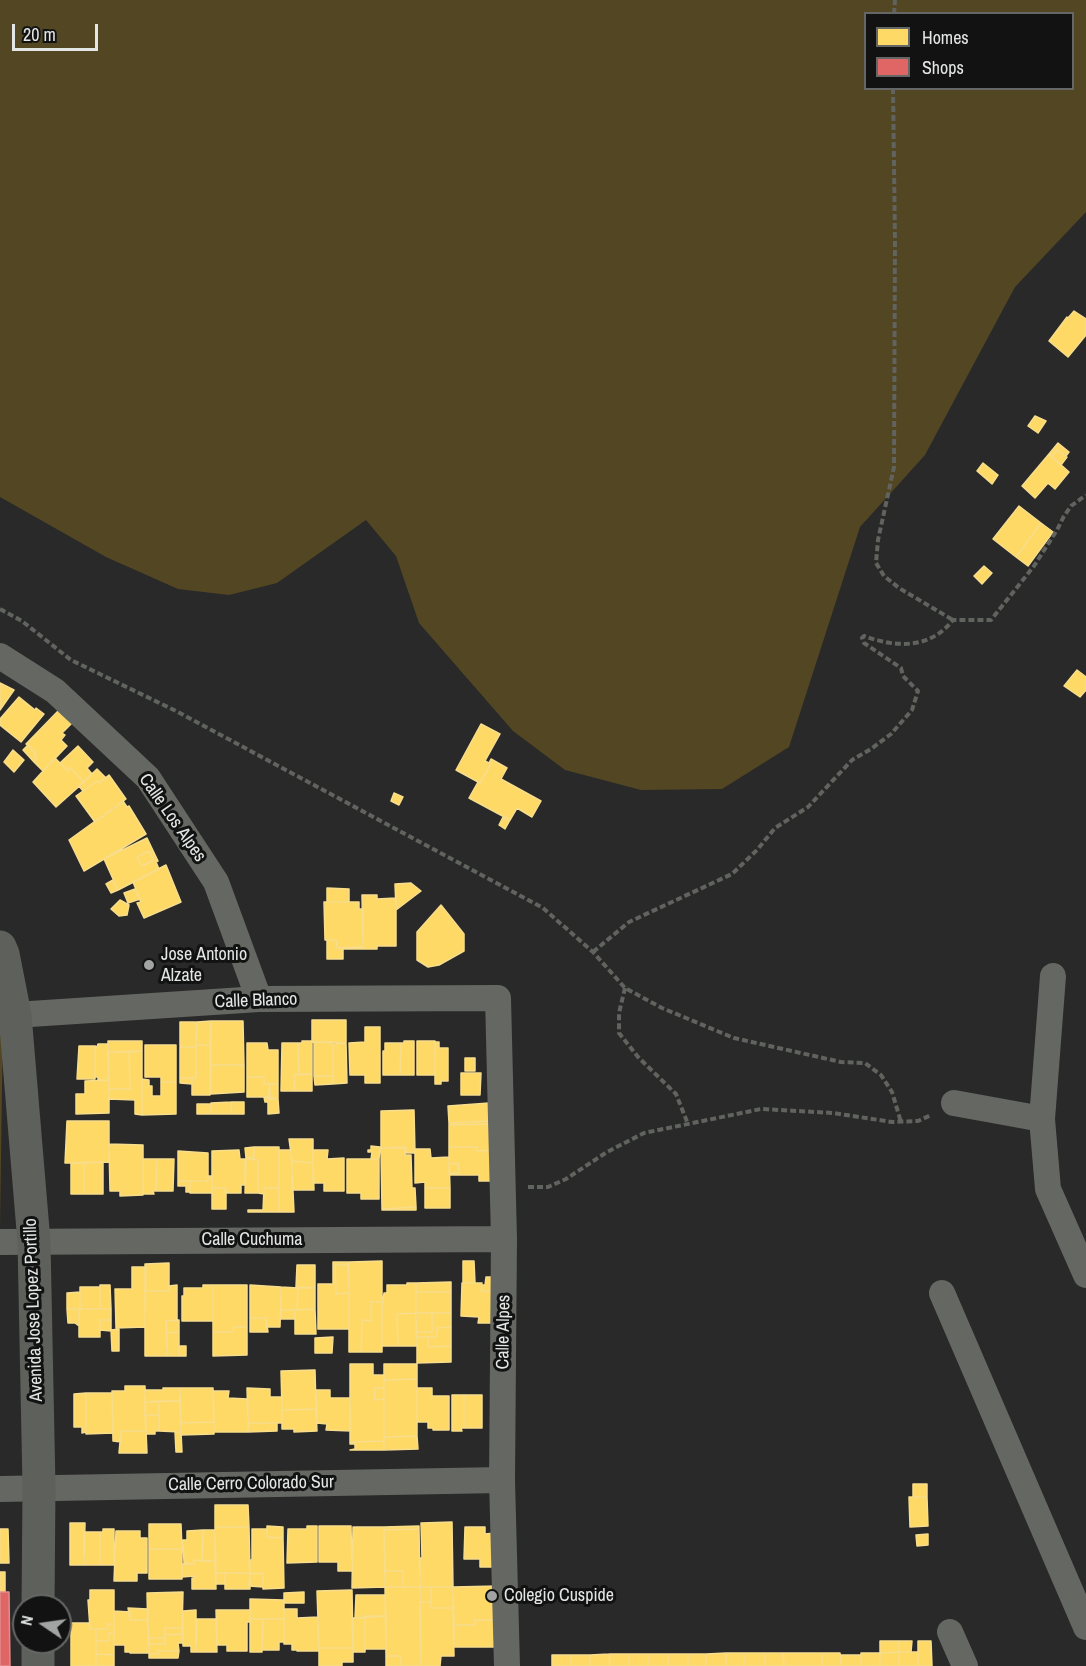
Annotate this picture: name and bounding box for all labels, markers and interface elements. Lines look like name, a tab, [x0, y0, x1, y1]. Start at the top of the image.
scale bar	[15, 12, 100, 50]
legend	[864, 12, 1074, 90]
text: 20 m	[23, 22, 56, 47]
text: Homes	[922, 25, 969, 50]
text: Shops	[922, 55, 964, 80]
street label: Calle Los Alpes	[134, 770, 210, 866]
place label: Jose Antonio Alzate	[161, 944, 247, 986]
marker: Jose Antonio Alzate	[142, 958, 156, 972]
street label: Calle Blanco	[214, 989, 298, 1013]
street label: Avenida Jose Lopez Portillo	[20, 1218, 48, 1402]
street label: Calle Cuchuma	[202, 1229, 302, 1251]
street label: Calle Alpes	[493, 1294, 515, 1370]
street label: Calle Cerro Colorado Sur	[168, 1472, 334, 1496]
place label: Colegio Cuspide	[504, 1585, 614, 1607]
marker: Colegio Cuspide	[485, 1589, 499, 1603]
north arrow	[12, 1594, 72, 1654]
text: N	[15, 1613, 38, 1628]

